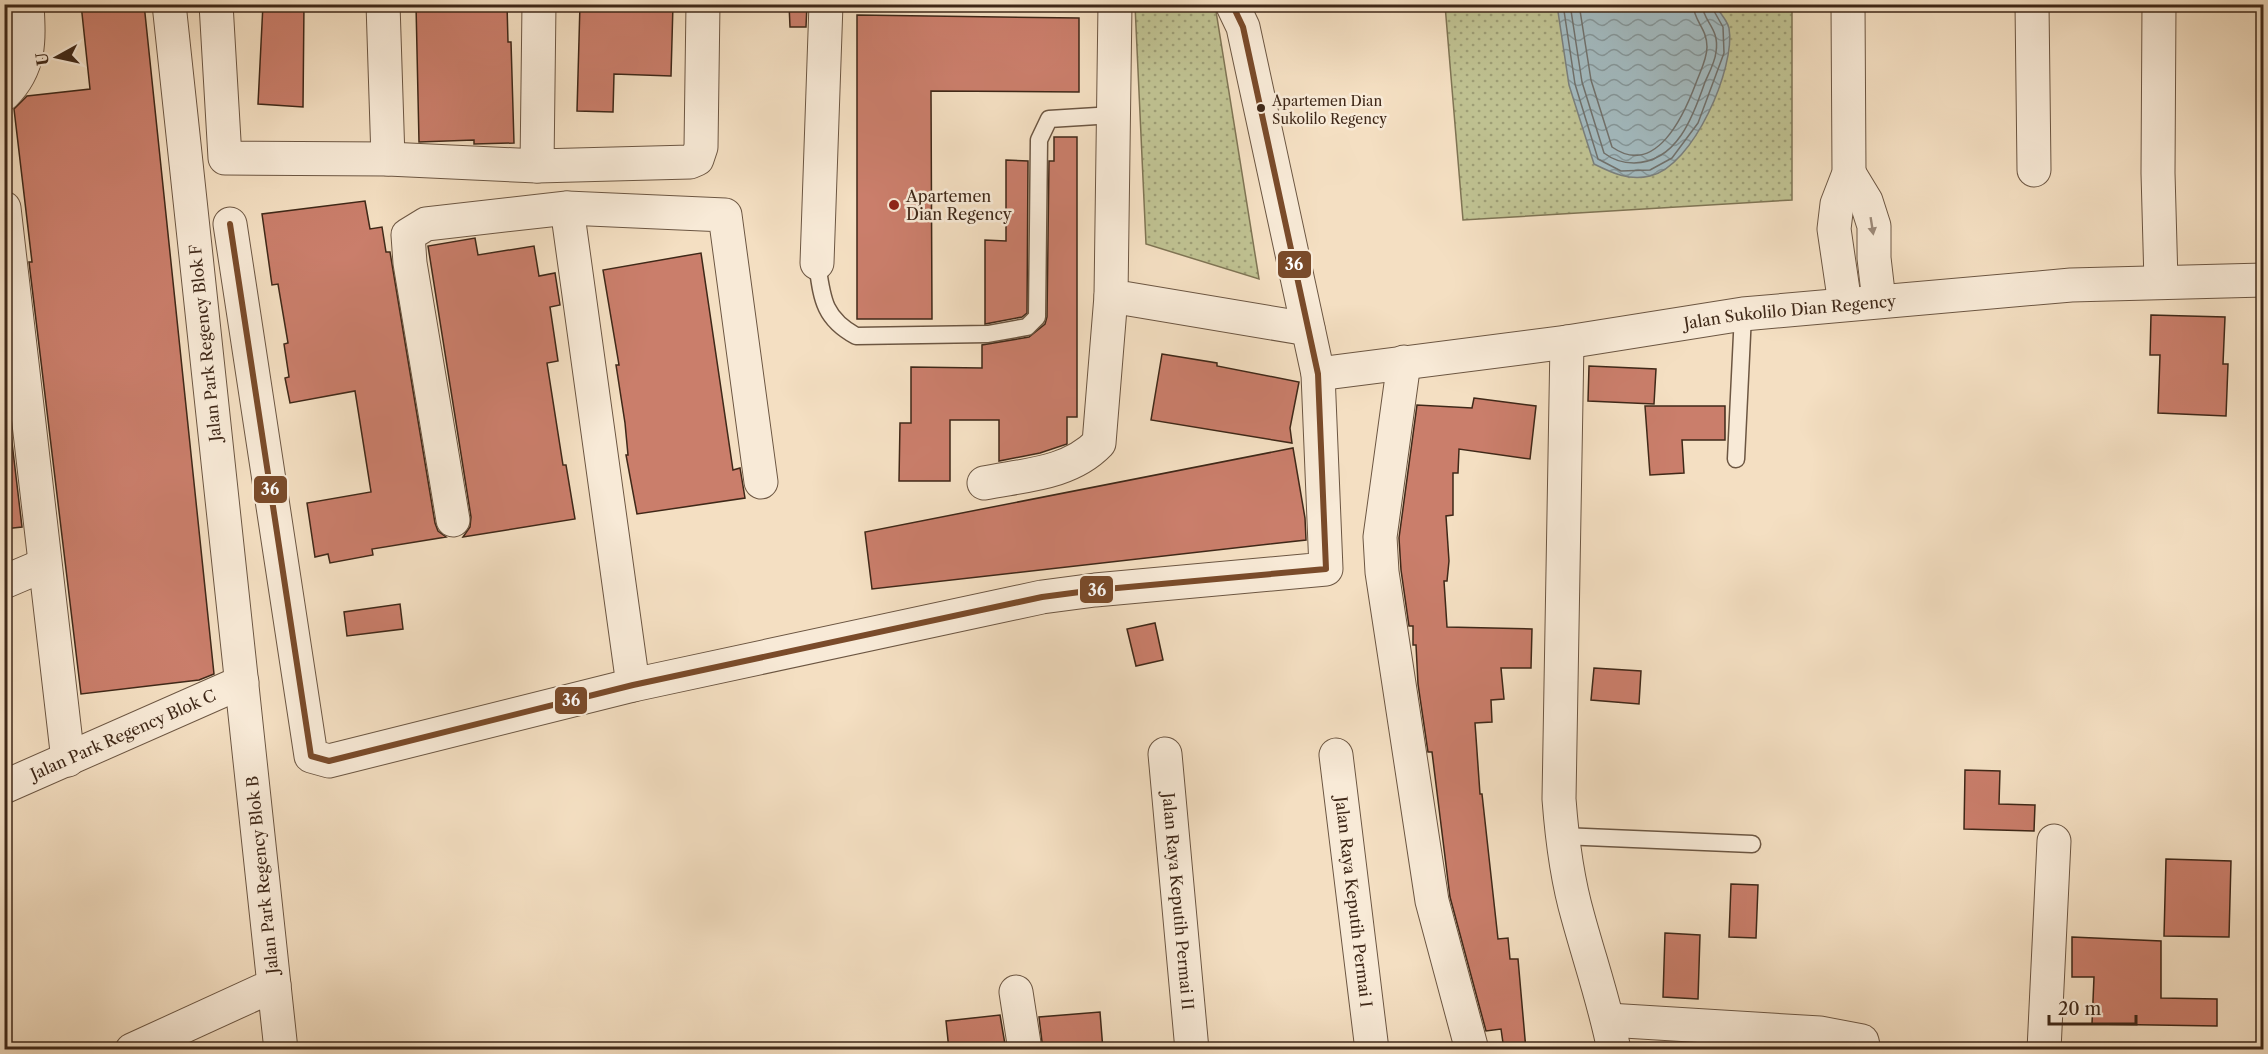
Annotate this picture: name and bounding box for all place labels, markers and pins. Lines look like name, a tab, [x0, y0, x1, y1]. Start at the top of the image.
place label: Apartemen Dian Sukolilo Regency	[1271, 92, 1387, 128]
marker: Apartemen Dian Sukolilo Regency	[1255, 102, 1267, 114]
place label: Apartemen Dian Regency	[905, 186, 1013, 224]
marker: Apartemen Dian Regency	[887, 198, 901, 212]

